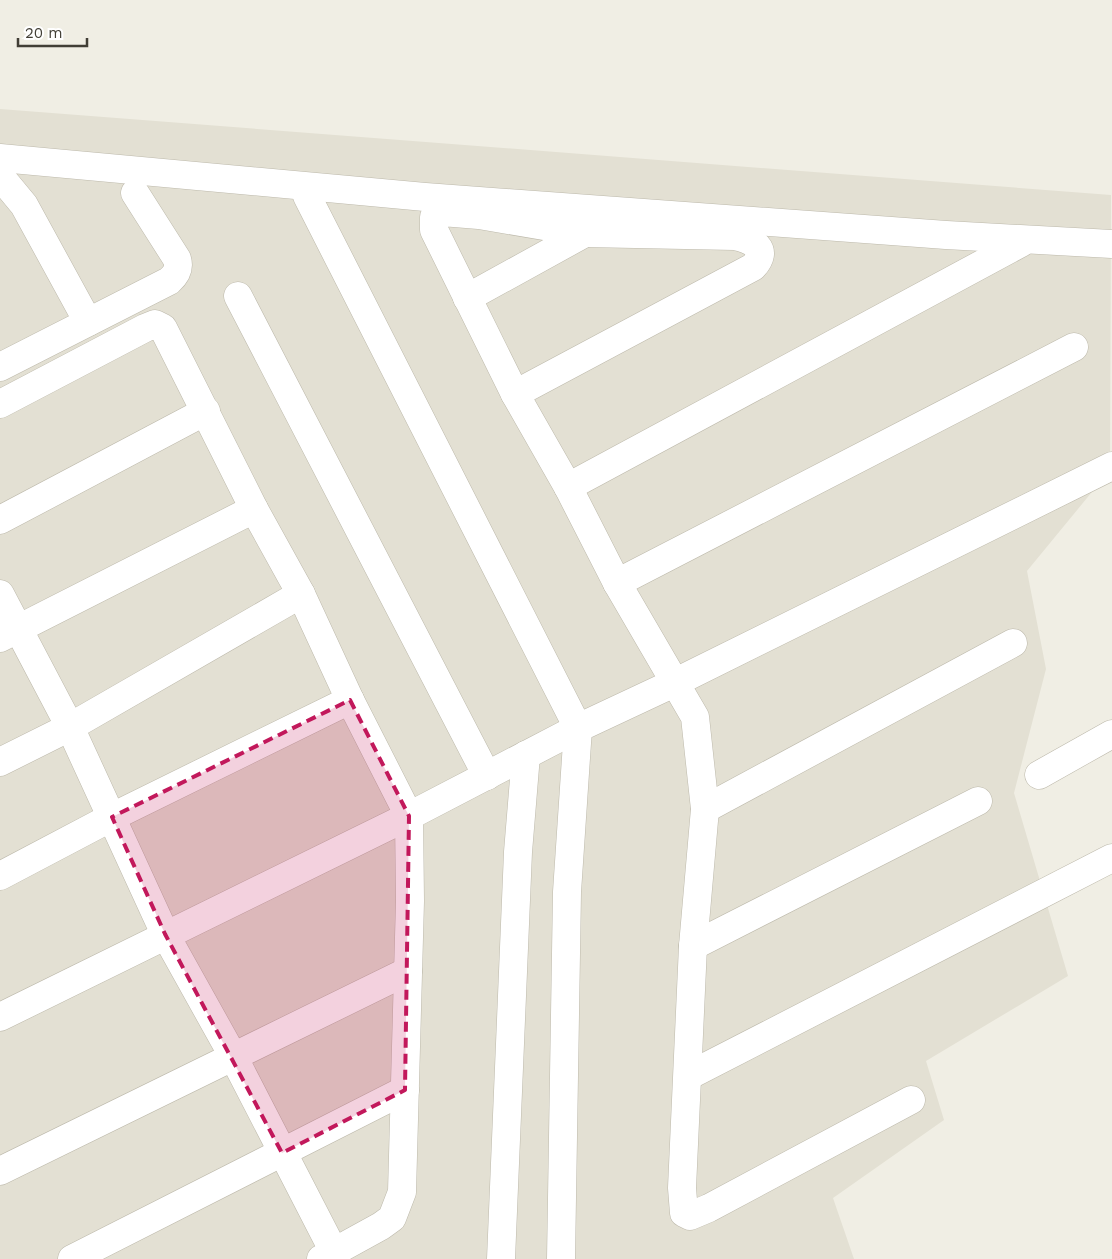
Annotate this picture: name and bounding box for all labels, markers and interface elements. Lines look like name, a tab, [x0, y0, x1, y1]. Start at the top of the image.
scale bar	[18, 15, 86, 47]
text: 20 m	[25, 24, 63, 42]

